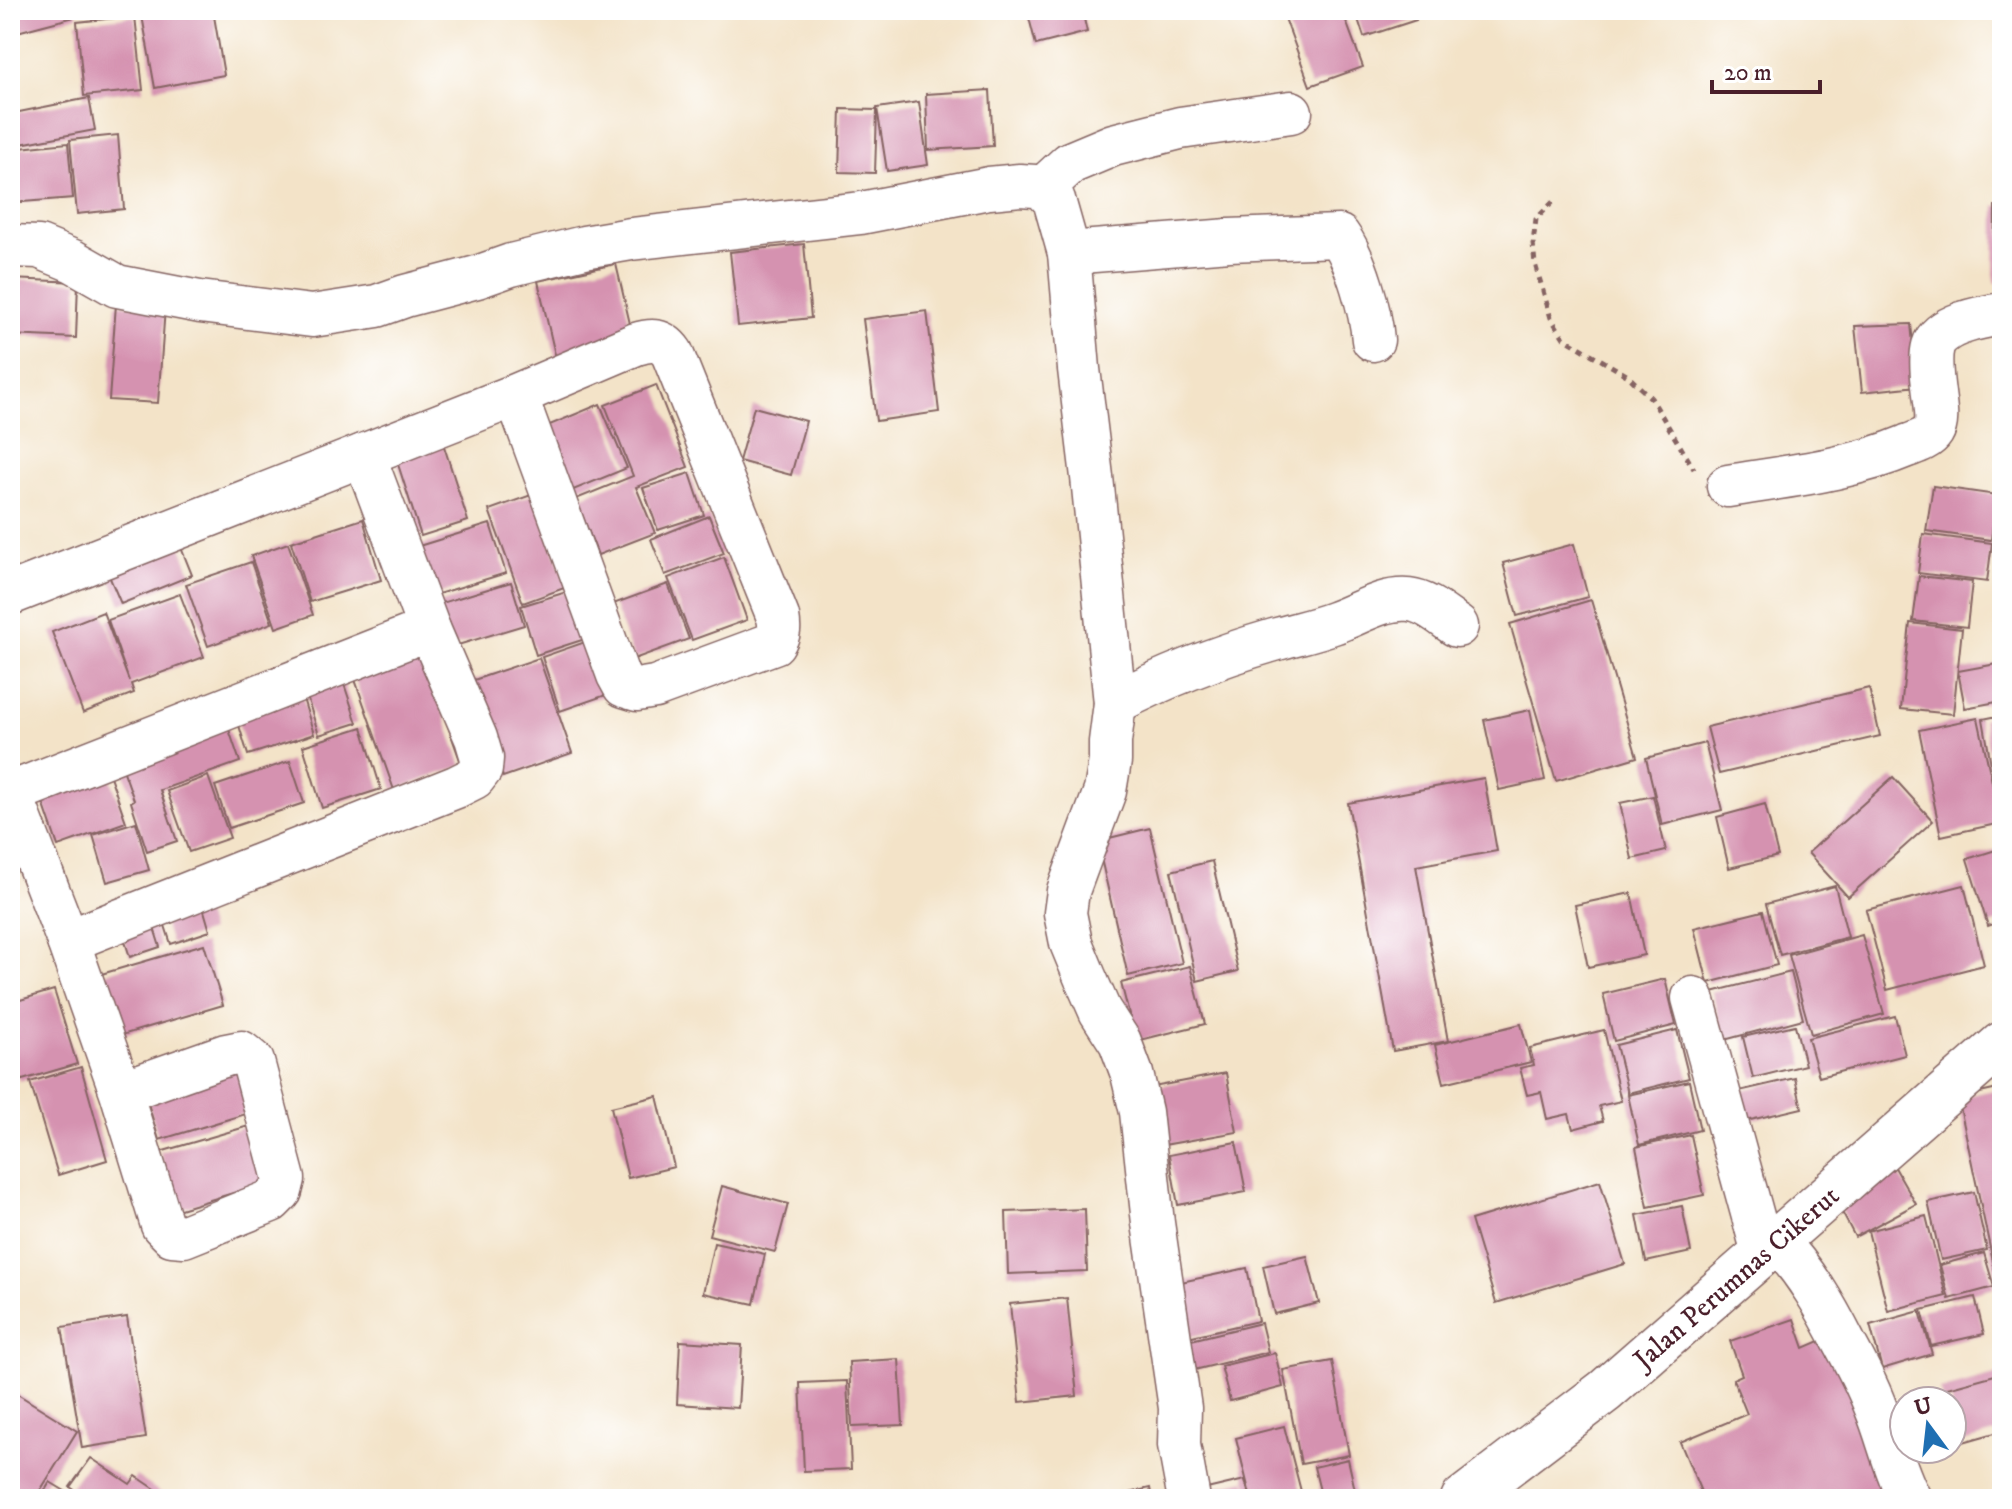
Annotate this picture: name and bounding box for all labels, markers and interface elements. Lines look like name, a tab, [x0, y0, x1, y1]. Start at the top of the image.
scale bar	[1712, 44, 1820, 94]
text: 20 m	[1724, 58, 1772, 88]
street label: Jalan Perumnas Cikerut	[1624, 1179, 1847, 1379]
north arrow	[1888, 1385, 1968, 1465]
text: U	[1911, 1392, 1935, 1422]

